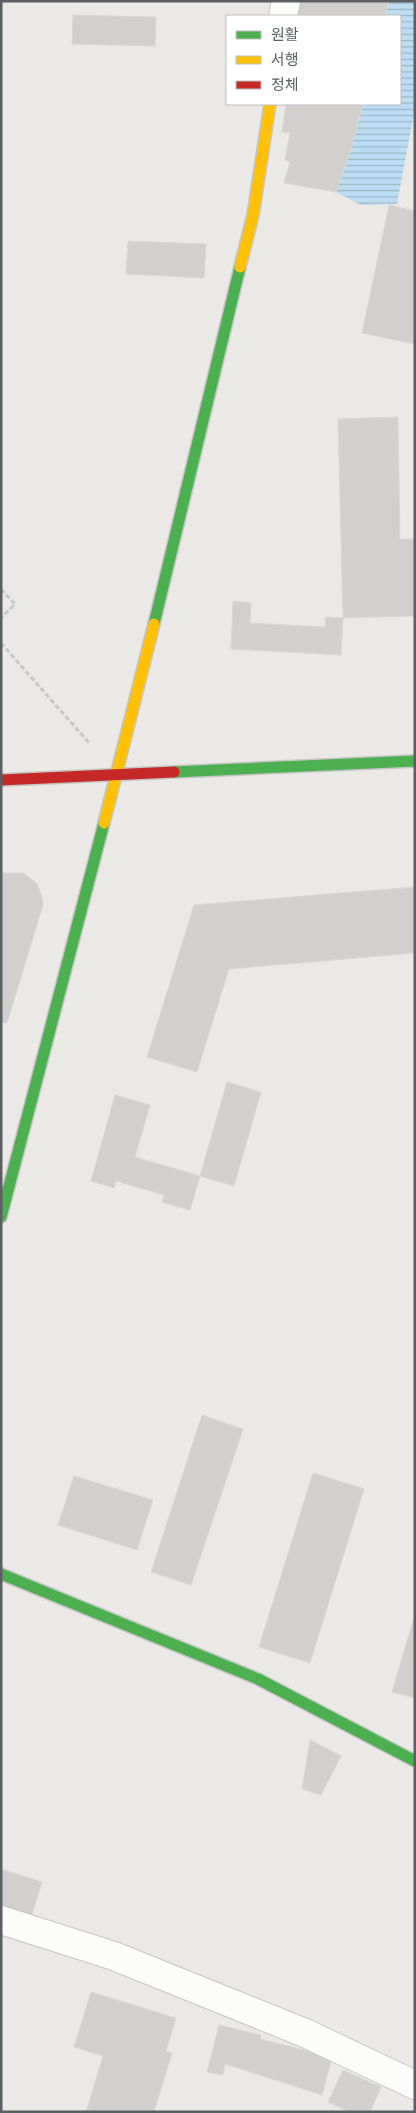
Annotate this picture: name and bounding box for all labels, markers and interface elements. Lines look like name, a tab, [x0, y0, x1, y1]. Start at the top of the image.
legend	[226, 15, 401, 105]
text: 원활	[271, 25, 299, 44]
text: 서행	[271, 50, 299, 69]
text: 정체	[271, 75, 299, 94]

